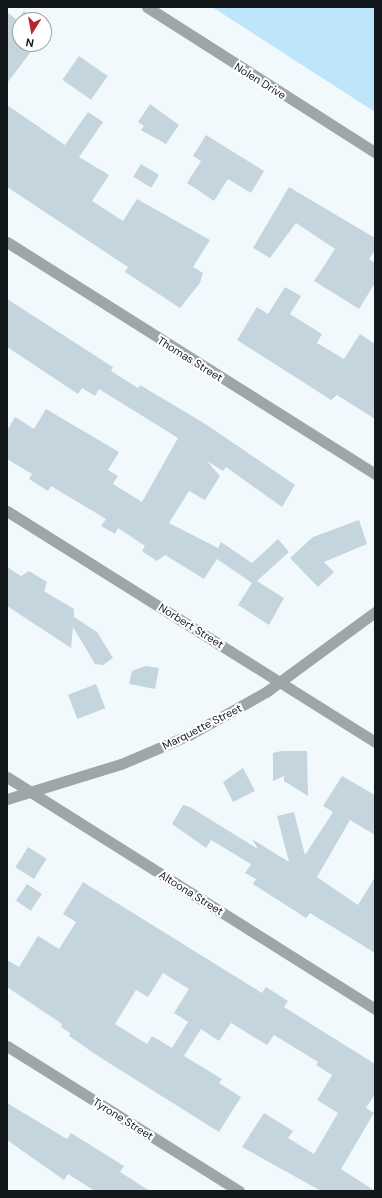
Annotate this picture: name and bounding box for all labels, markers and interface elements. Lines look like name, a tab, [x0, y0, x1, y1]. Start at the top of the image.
north arrow	[12, 12, 52, 52]
text: N	[25, 35, 35, 50]
street label: Nolen Drive	[232, 60, 288, 102]
street label: Thomas Street	[155, 334, 225, 384]
street label: Norbert Street	[156, 601, 226, 651]
street label: Marquette Street	[160, 701, 244, 753]
street label: Altoona Street	[156, 868, 226, 918]
street label: Tyrone Street	[90, 1095, 156, 1143]

